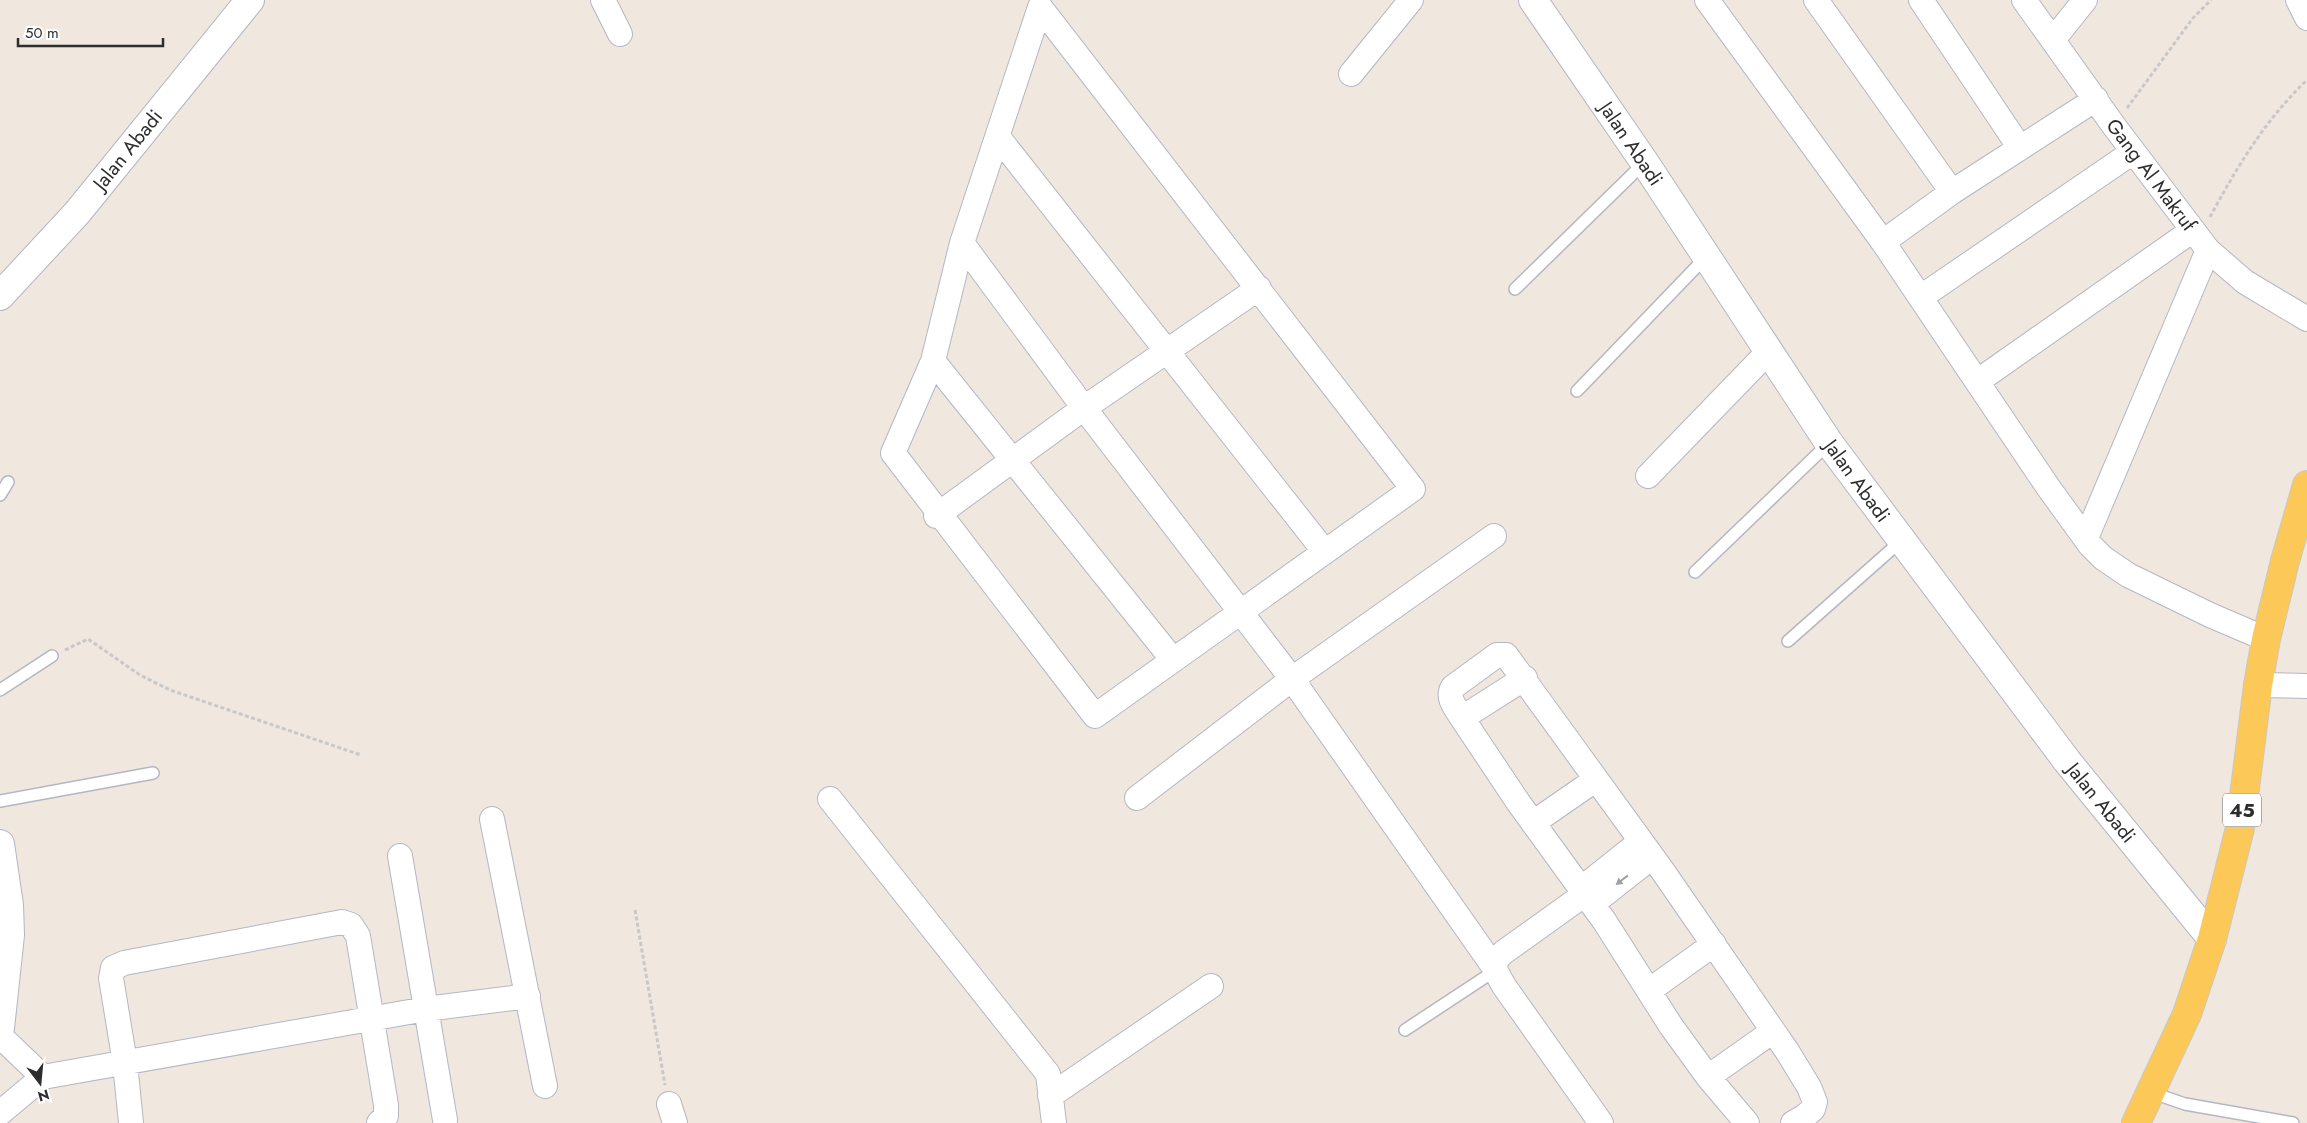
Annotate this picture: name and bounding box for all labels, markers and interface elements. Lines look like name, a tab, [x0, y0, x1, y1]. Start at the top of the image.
scale bar	[18, 15, 162, 47]
text: 50 m	[25, 22, 59, 44]
street label: Jalan Abadi	[1590, 94, 1670, 192]
street label: Jalan Abadi	[85, 104, 169, 199]
street label: Gang Al Makruf	[2099, 113, 2204, 238]
street label: Jalan Abadi	[1815, 431, 1897, 528]
street label: Jalan Abadi	[2058, 754, 2142, 849]
road number: 45	[2223, 794, 2261, 826]
one-way arrow	[1616, 875, 1629, 886]
north arrow	[15, 1058, 65, 1108]
text: N	[35, 1084, 52, 1107]

